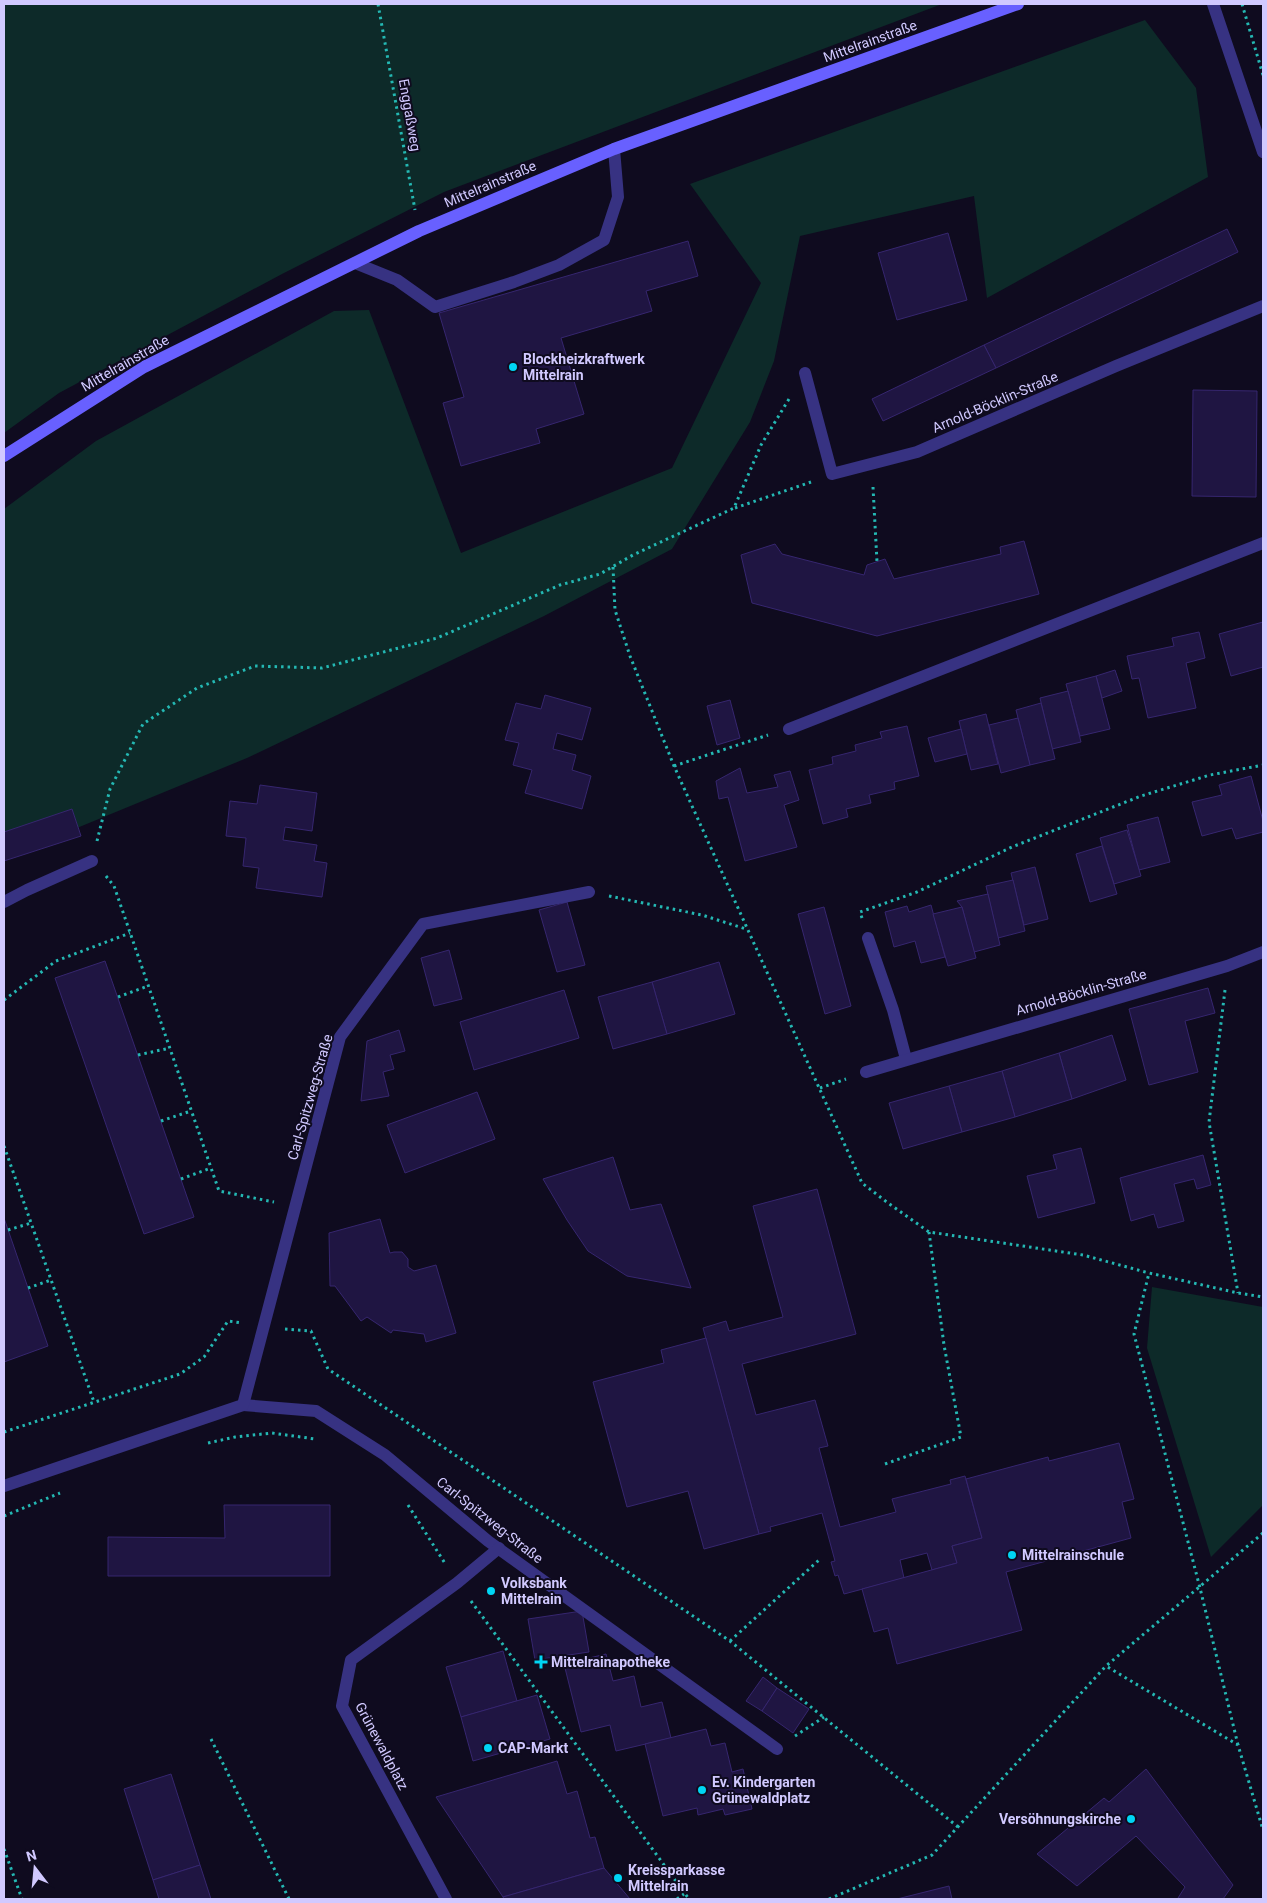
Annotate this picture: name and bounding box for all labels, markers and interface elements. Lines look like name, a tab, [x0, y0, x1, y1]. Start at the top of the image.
street label: Mittelrainstraße	[821, 17, 919, 65]
street label: Enggaßweg	[396, 78, 424, 152]
street label: Mittelrainstraße	[442, 157, 538, 211]
street label: Mittelrainstraße	[78, 331, 172, 395]
place label: Blockheizkraftwerk Mittelrain	[523, 351, 645, 383]
marker: Blockheizkraftwerk Mittelrain	[507, 361, 519, 373]
street label: Arnold-Böcklin-Straße	[930, 368, 1060, 436]
street label: Arnold-Böcklin-Straße	[1014, 966, 1148, 1018]
street label: Carl-Spitzweg-Straße	[284, 1032, 336, 1162]
street label: Carl-Spitzweg-Straße	[434, 1474, 546, 1566]
place label: Mittelrainschule	[1022, 1547, 1125, 1563]
marker: Mittelrainschule	[1006, 1549, 1018, 1561]
place label: Volksbank Mittelrain	[501, 1575, 567, 1607]
marker: Volksbank Mittelrain	[485, 1585, 497, 1597]
place label: Mittelrainapotheke	[551, 1654, 670, 1670]
marker: Mittelrainapotheke	[535, 1656, 547, 1668]
street label: Grünewaldplatz	[352, 1699, 412, 1793]
place label: CAP-Markt	[498, 1740, 568, 1756]
marker: CAP-Markt	[482, 1742, 494, 1754]
place label: Ev. Kindergarten Grünewaldplatz	[712, 1774, 815, 1806]
marker: Ev. Kindergarten Grünewaldplatz	[696, 1784, 708, 1796]
place label: Versöhnungskirche	[999, 1811, 1121, 1827]
marker: Versöhnungskirche	[1125, 1813, 1137, 1825]
north arrow	[10, 1843, 60, 1893]
text: N	[24, 1846, 38, 1865]
place label: Kreissparkasse Mittelrain	[628, 1862, 725, 1894]
marker: Kreissparkasse Mittelrain	[612, 1872, 624, 1884]

